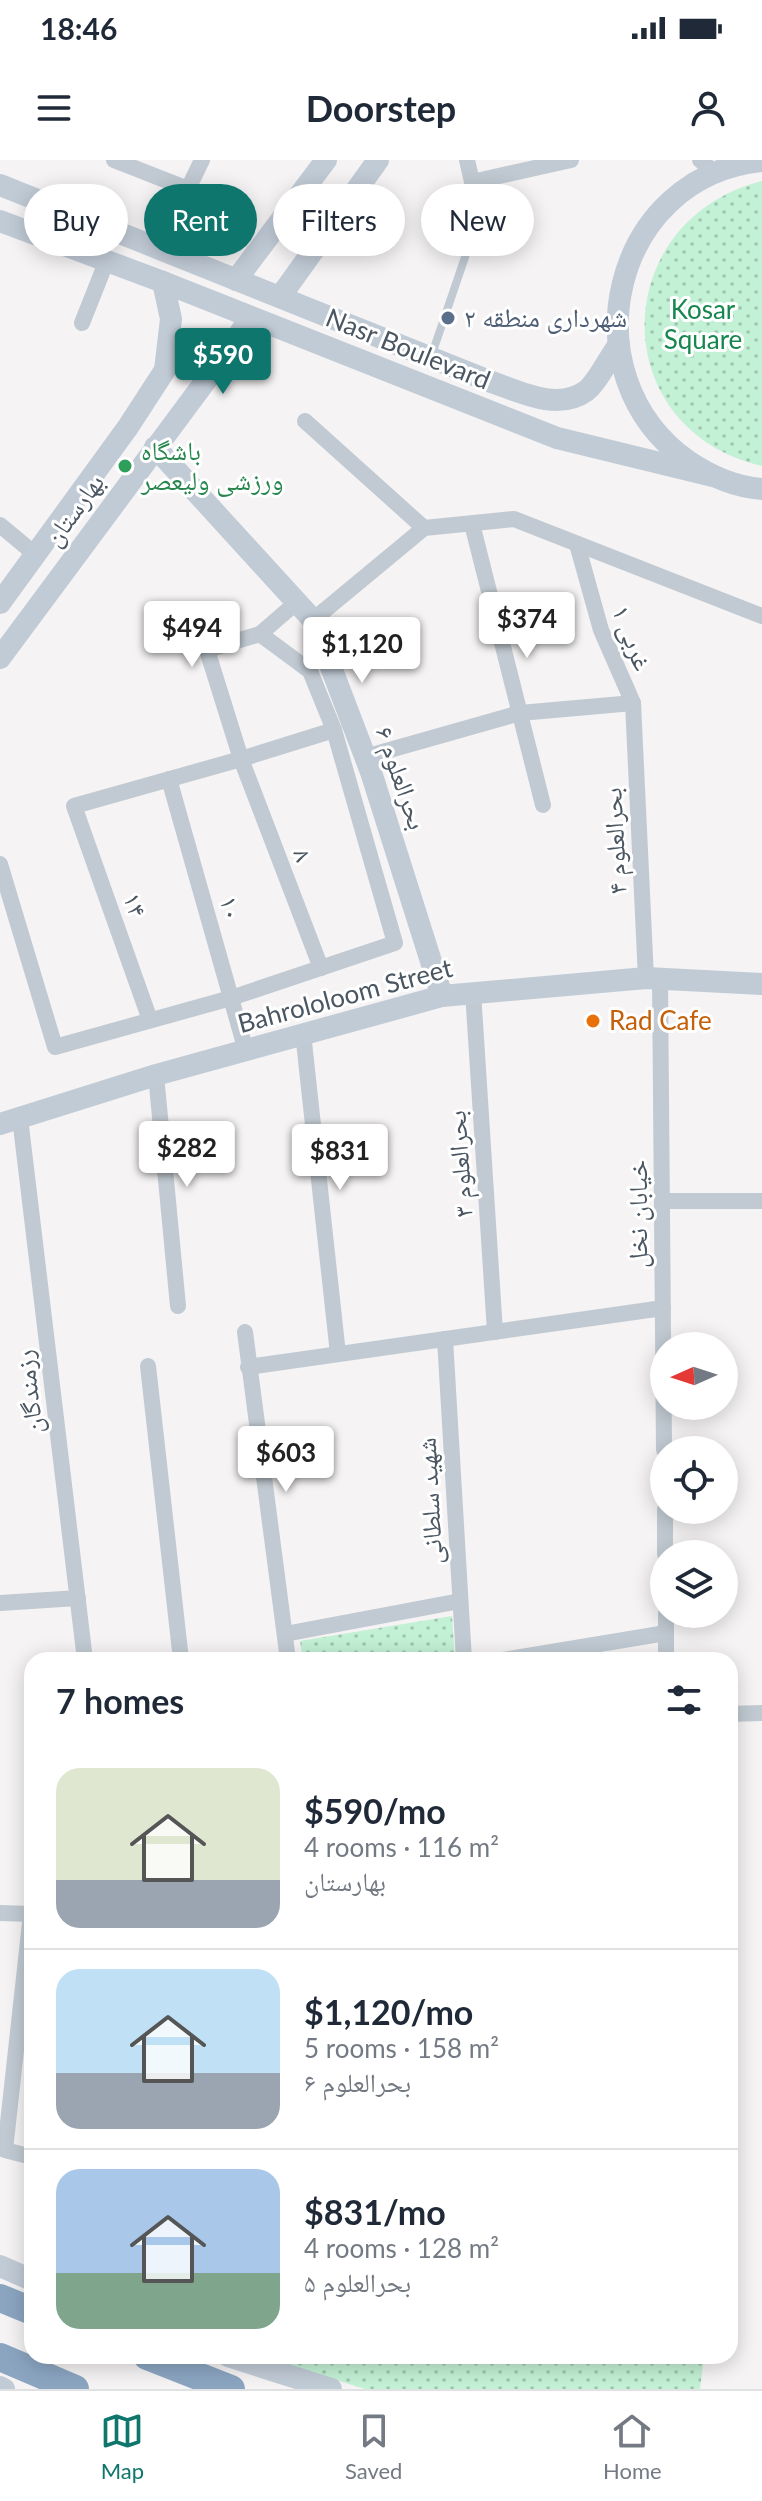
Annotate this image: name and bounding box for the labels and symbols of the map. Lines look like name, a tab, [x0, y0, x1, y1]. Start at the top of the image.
park label: Kosar Square	[664, 293, 742, 355]
street label: Nasr Boulevard	[322, 301, 495, 396]
place label: شهرداری منطقه ۲	[464, 301, 627, 334]
marker: شهرداری منطقه ۲	[439, 309, 457, 327]
pin: $590	[176, 328, 270, 396]
place label: باشگاه ورزشی ولیعصر	[140, 434, 283, 497]
marker: باشگاه ورزشی ولیعصر	[116, 457, 134, 475]
street label: بهارستان	[36, 467, 111, 553]
pin: $374	[480, 592, 574, 660]
pin: $494	[145, 601, 239, 669]
street label: غربی ۱	[605, 601, 660, 675]
pin: $1,120	[297, 617, 427, 685]
street label: بحرالعلوم ۶	[367, 722, 434, 834]
street label: بحرالعلوم ۴	[595, 787, 636, 895]
street label: ۸	[287, 843, 321, 866]
street label: ۱۴	[117, 888, 155, 921]
street label: ۱۰	[213, 892, 251, 923]
street label: Bahrololoom Street	[234, 951, 456, 1039]
place label: Rad Cafe	[609, 1004, 712, 1036]
marker: Rad Cafe	[584, 1012, 602, 1030]
street label: بحرالعلوم ۳	[439, 1109, 482, 1219]
pin: $282	[140, 1121, 234, 1189]
pin: $831	[293, 1124, 387, 1192]
street label: خیابان نخل	[621, 1160, 654, 1268]
north arrow	[650, 1332, 738, 1420]
street label: رزمندگان	[7, 1348, 50, 1436]
pin: $603	[239, 1426, 333, 1494]
street label: شهید سلطانی	[410, 1437, 449, 1565]

